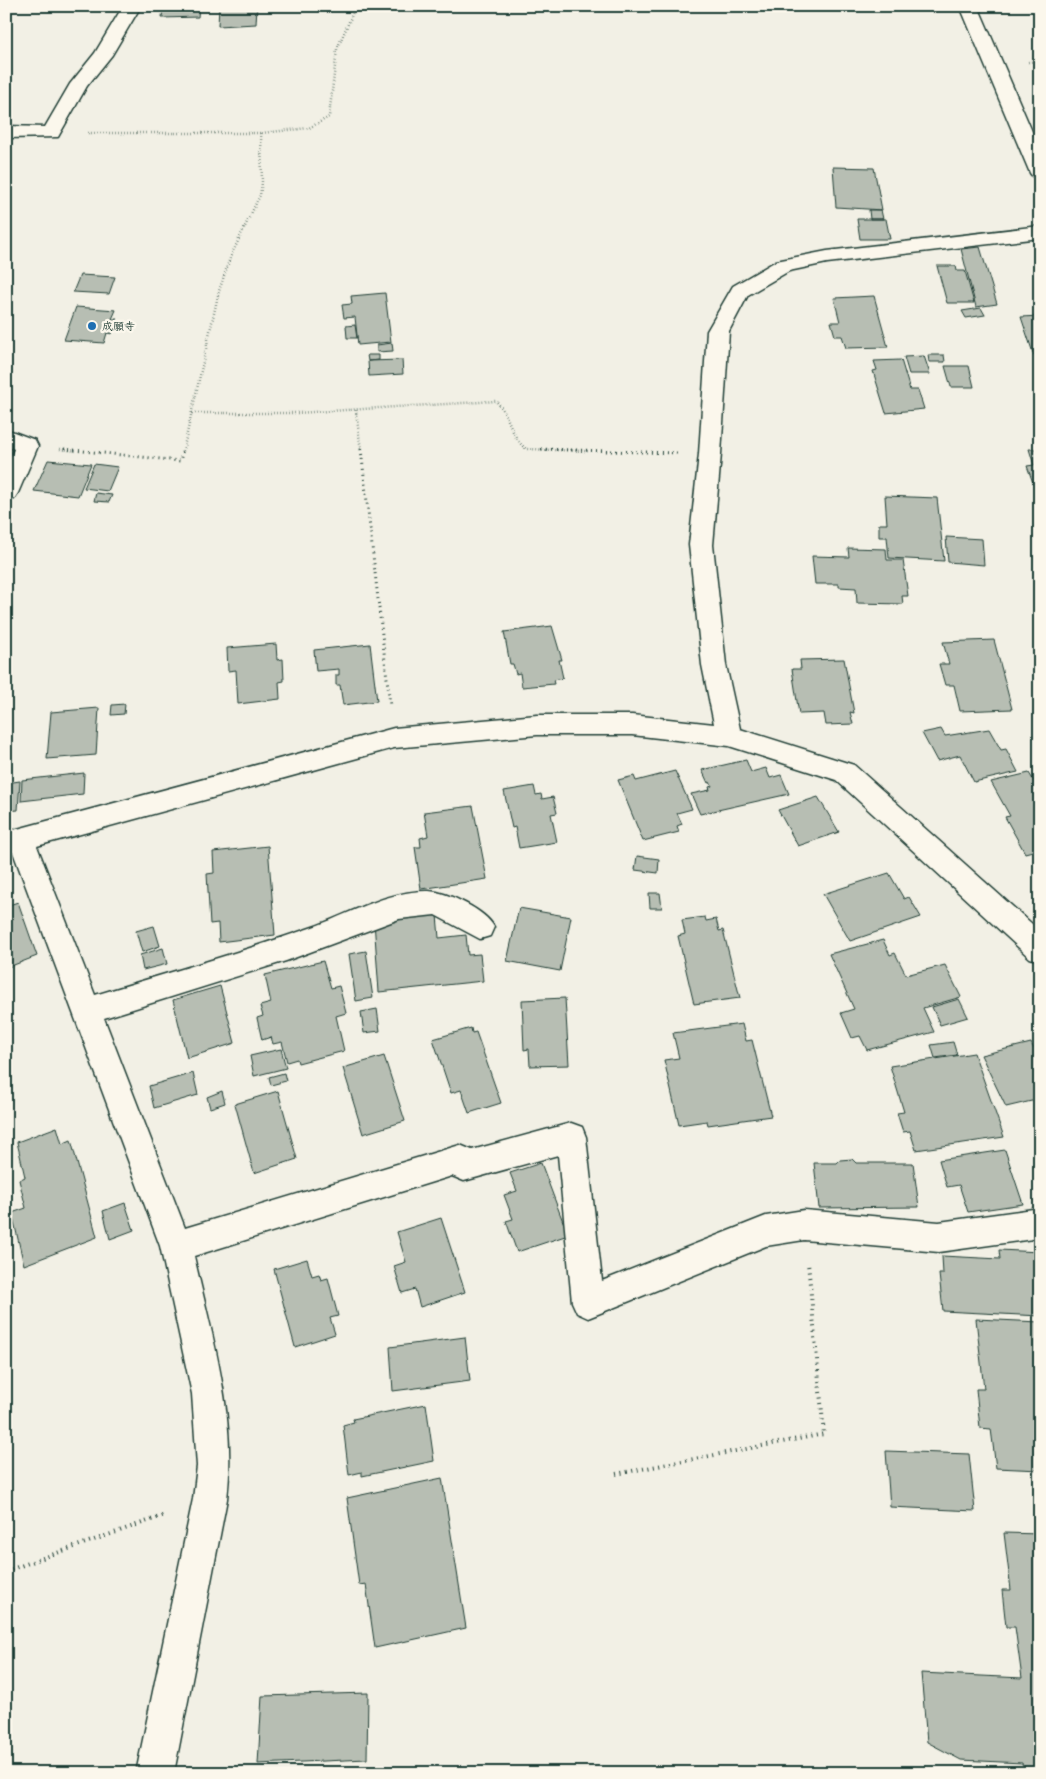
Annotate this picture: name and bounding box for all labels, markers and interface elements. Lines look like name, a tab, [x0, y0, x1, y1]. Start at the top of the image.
marker: 成願寺	[86, 320, 98, 332]
place label: 成願寺	[102, 320, 135, 333]

